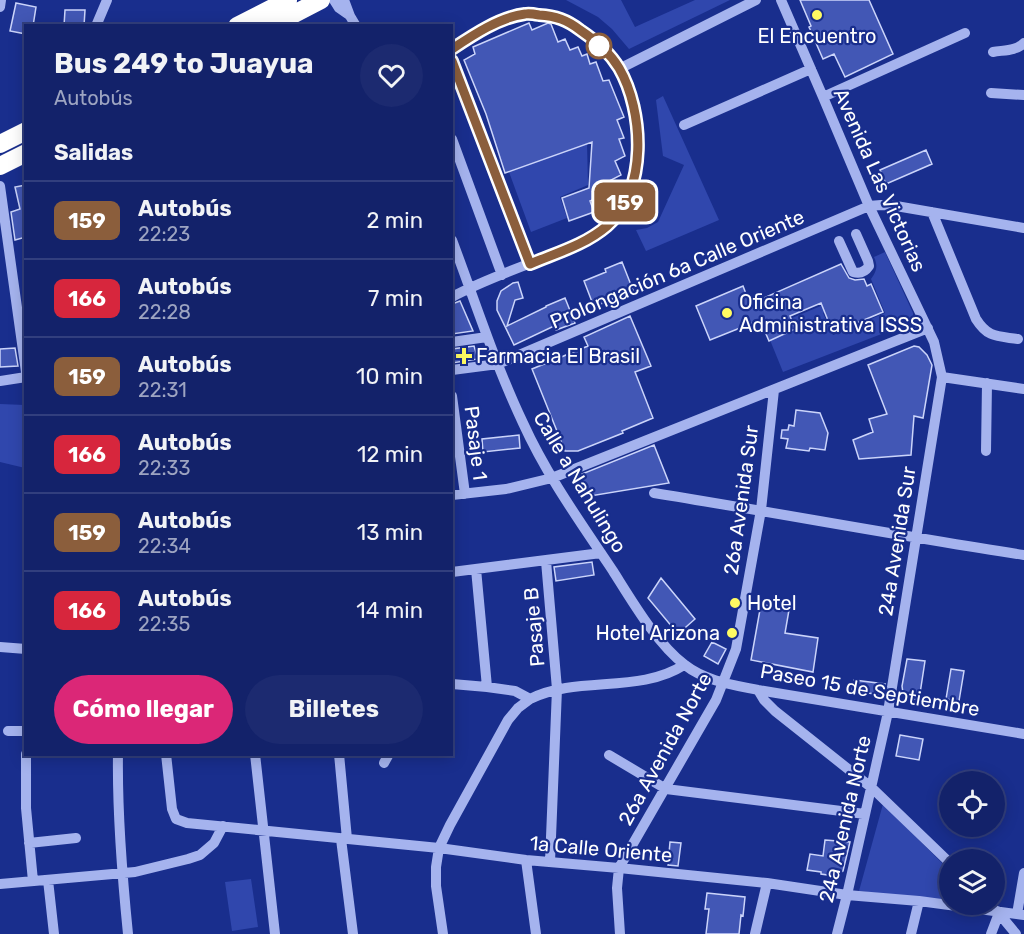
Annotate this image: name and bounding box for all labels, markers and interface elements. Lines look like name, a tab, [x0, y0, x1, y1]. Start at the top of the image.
marker: El Encuentro	[810, 8, 824, 22]
place label: El Encuentro	[757, 24, 877, 48]
unlabelled marker	[586, 33, 612, 59]
button: heart	[360, 44, 423, 107]
text: Bus 249 to Juayua	[54, 47, 314, 80]
street label: Avenida Las Victorias	[829, 85, 931, 275]
text: Autobús	[54, 86, 133, 110]
text: Salidas	[54, 139, 133, 166]
line badge: 159	[590, 182, 660, 222]
text: 159	[606, 190, 644, 215]
text: Autobús	[138, 195, 232, 222]
street label: Prolongación 6a Calle Oriente	[546, 204, 808, 334]
text: 2 min	[366, 207, 423, 234]
text: 159	[68, 208, 106, 233]
text: 22:23	[138, 222, 190, 246]
text: Autobús	[138, 273, 232, 300]
text: 7 min	[368, 285, 423, 312]
text: 166	[68, 286, 106, 311]
place label: Oficina Administrativa ISSS	[739, 290, 922, 337]
text: 22:28	[138, 300, 191, 324]
marker: Oficina Administrativa ISSS	[720, 306, 734, 320]
place label: Farmacia El Brasil	[476, 344, 640, 368]
marker: Farmacia El Brasil	[457, 349, 471, 363]
text: Autobús	[138, 351, 232, 378]
text: 10 min	[356, 363, 423, 390]
text: 159	[68, 364, 106, 389]
text: 22:31	[138, 378, 187, 402]
street label: Pasaje 1	[460, 404, 492, 482]
street label: Calle a Nahulingo	[528, 407, 632, 557]
street label: 26a Avenida Sur	[719, 423, 763, 576]
text: Autobús	[138, 429, 232, 456]
text: 12 min	[357, 441, 423, 468]
text: 166	[68, 442, 106, 467]
text: 22:33	[138, 456, 191, 480]
street label: 24a Avenida Sur	[873, 464, 921, 617]
text: Autobús	[138, 507, 232, 534]
text: 13 min	[357, 519, 423, 546]
text: 159	[68, 520, 106, 545]
text: 22:34	[138, 534, 191, 558]
text: Autobús	[138, 585, 232, 612]
street label: Pasaje B	[519, 586, 549, 668]
place label: Hotel	[747, 591, 797, 615]
marker: Hotel	[728, 596, 742, 610]
text: 14 min	[356, 597, 423, 624]
text: 166	[68, 598, 106, 623]
text: 22:35	[138, 612, 191, 636]
place label: Hotel Arizona	[596, 621, 720, 645]
marker: Hotel Arizona	[725, 626, 739, 640]
street label: Paseo 15 de Septiembre	[758, 659, 982, 721]
street label: 26a Avenida Norte	[613, 669, 717, 829]
button: Cómo llegar	[54, 675, 233, 744]
button: Billetes	[245, 675, 423, 744]
street label: 24a Avenida Norte	[814, 733, 876, 905]
map controls	[939, 771, 1005, 915]
button: locate	[939, 771, 1005, 837]
street label: 1a Calle Oriente	[529, 831, 673, 867]
button: layers	[939, 849, 1005, 915]

